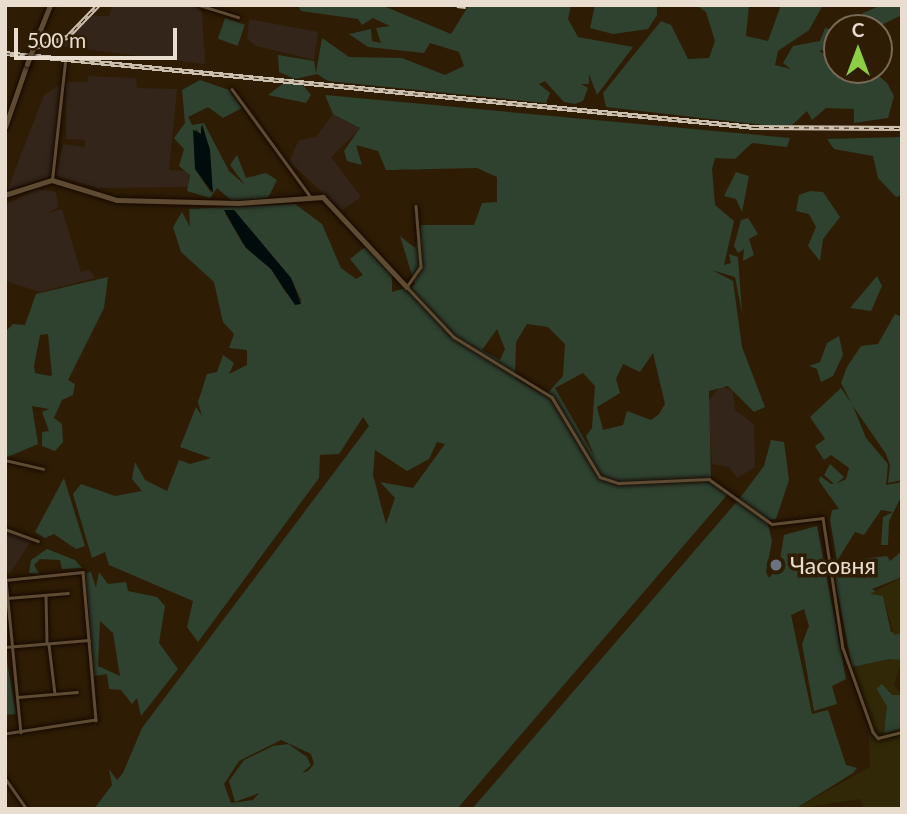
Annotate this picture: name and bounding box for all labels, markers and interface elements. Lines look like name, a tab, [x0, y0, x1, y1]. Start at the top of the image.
scale bar	[18, 14, 180, 58]
north arrow	[823, 14, 893, 84]
text: С	[852, 18, 864, 41]
text: 500 m	[27, 27, 86, 52]
place label: Часовня	[790, 551, 876, 579]
marker: Часовня	[768, 557, 784, 573]

